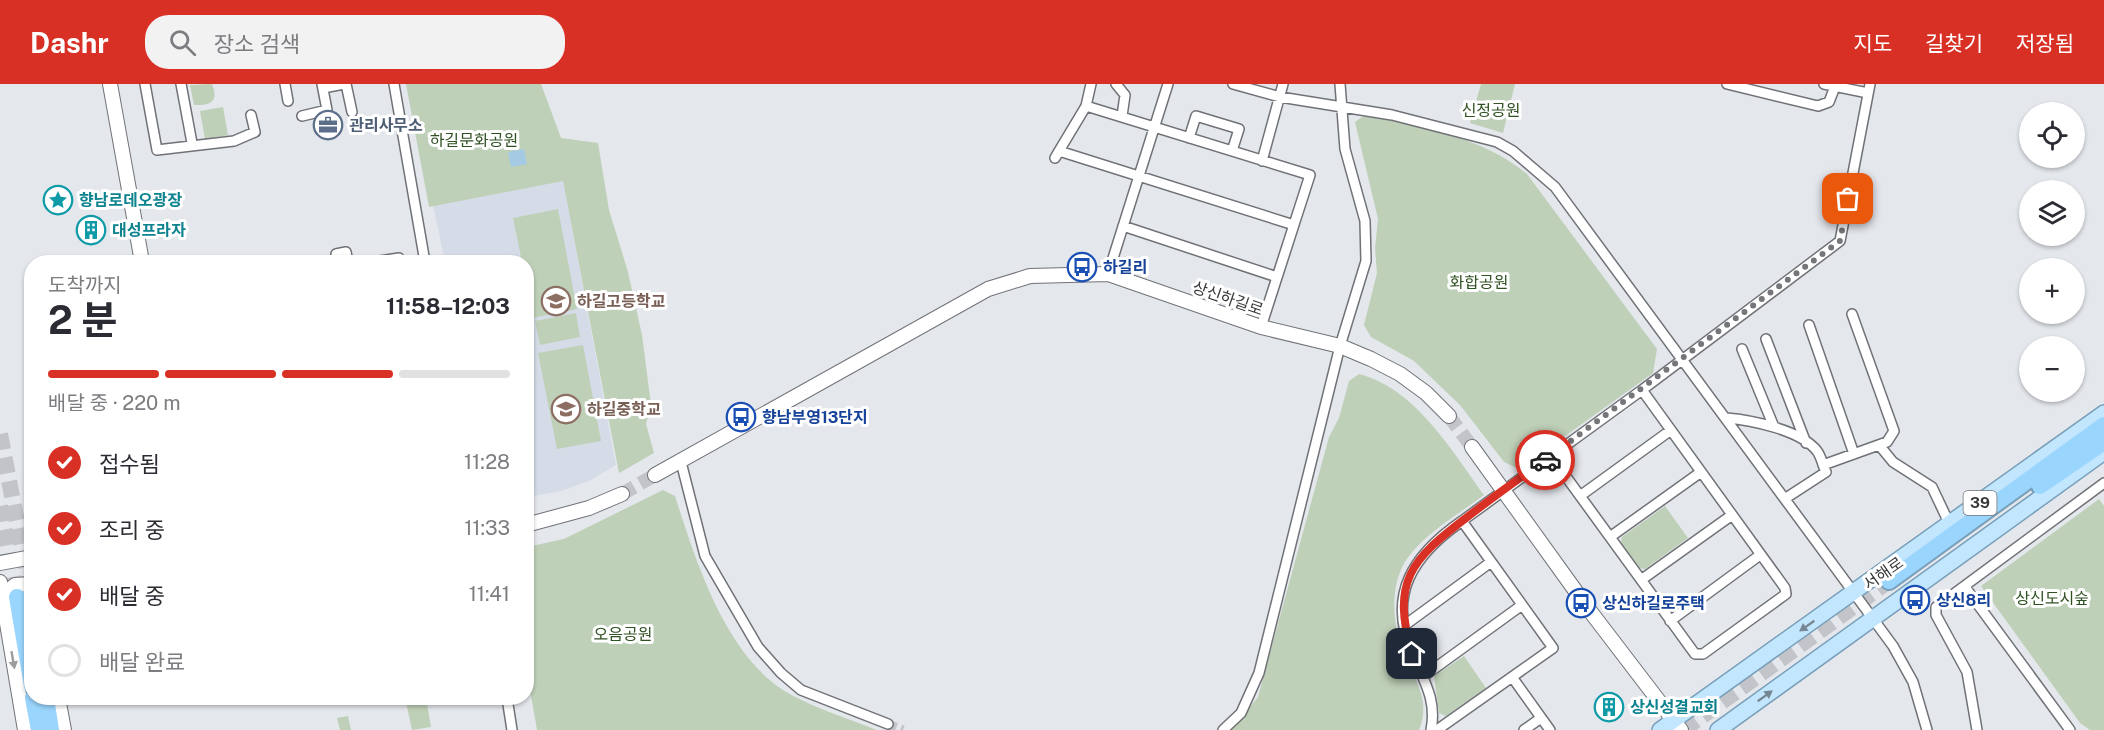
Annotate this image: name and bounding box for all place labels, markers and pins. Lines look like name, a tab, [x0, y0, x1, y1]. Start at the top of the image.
office icon: 관리사무소	[312, 109, 344, 141]
place label: 관리사무소	[349, 116, 423, 135]
pin	[1822, 173, 1873, 224]
place icon: 향남로데오광장	[42, 184, 74, 216]
place label: 향남로데오광장	[79, 191, 182, 210]
building icon: 대성프라자	[75, 214, 107, 246]
place label: 대성프라자	[112, 221, 186, 240]
bus stop icon: 하길리	[1066, 251, 1098, 283]
place label: 하길리	[1103, 258, 1147, 277]
school or university icon: 하길고등학교	[540, 285, 572, 317]
place label: 하길고등학교	[577, 292, 666, 311]
school or university icon: 하길중학교	[550, 393, 582, 425]
place label: 하길중학교	[587, 400, 661, 419]
bus stop icon: 향남부영13단지	[725, 401, 757, 433]
place label: 향남부영13단지	[762, 408, 868, 427]
bus stop icon: 상신8리	[1899, 584, 1931, 616]
bus stop icon: 상신하길로주택	[1565, 587, 1597, 619]
place label: 상신8리	[1936, 591, 1991, 610]
place label: 상신하길로주택	[1602, 594, 1705, 613]
pin	[1386, 628, 1437, 679]
building icon: 상신성결교회	[1593, 691, 1625, 723]
place label: 상신성결교회	[1630, 698, 1718, 717]

